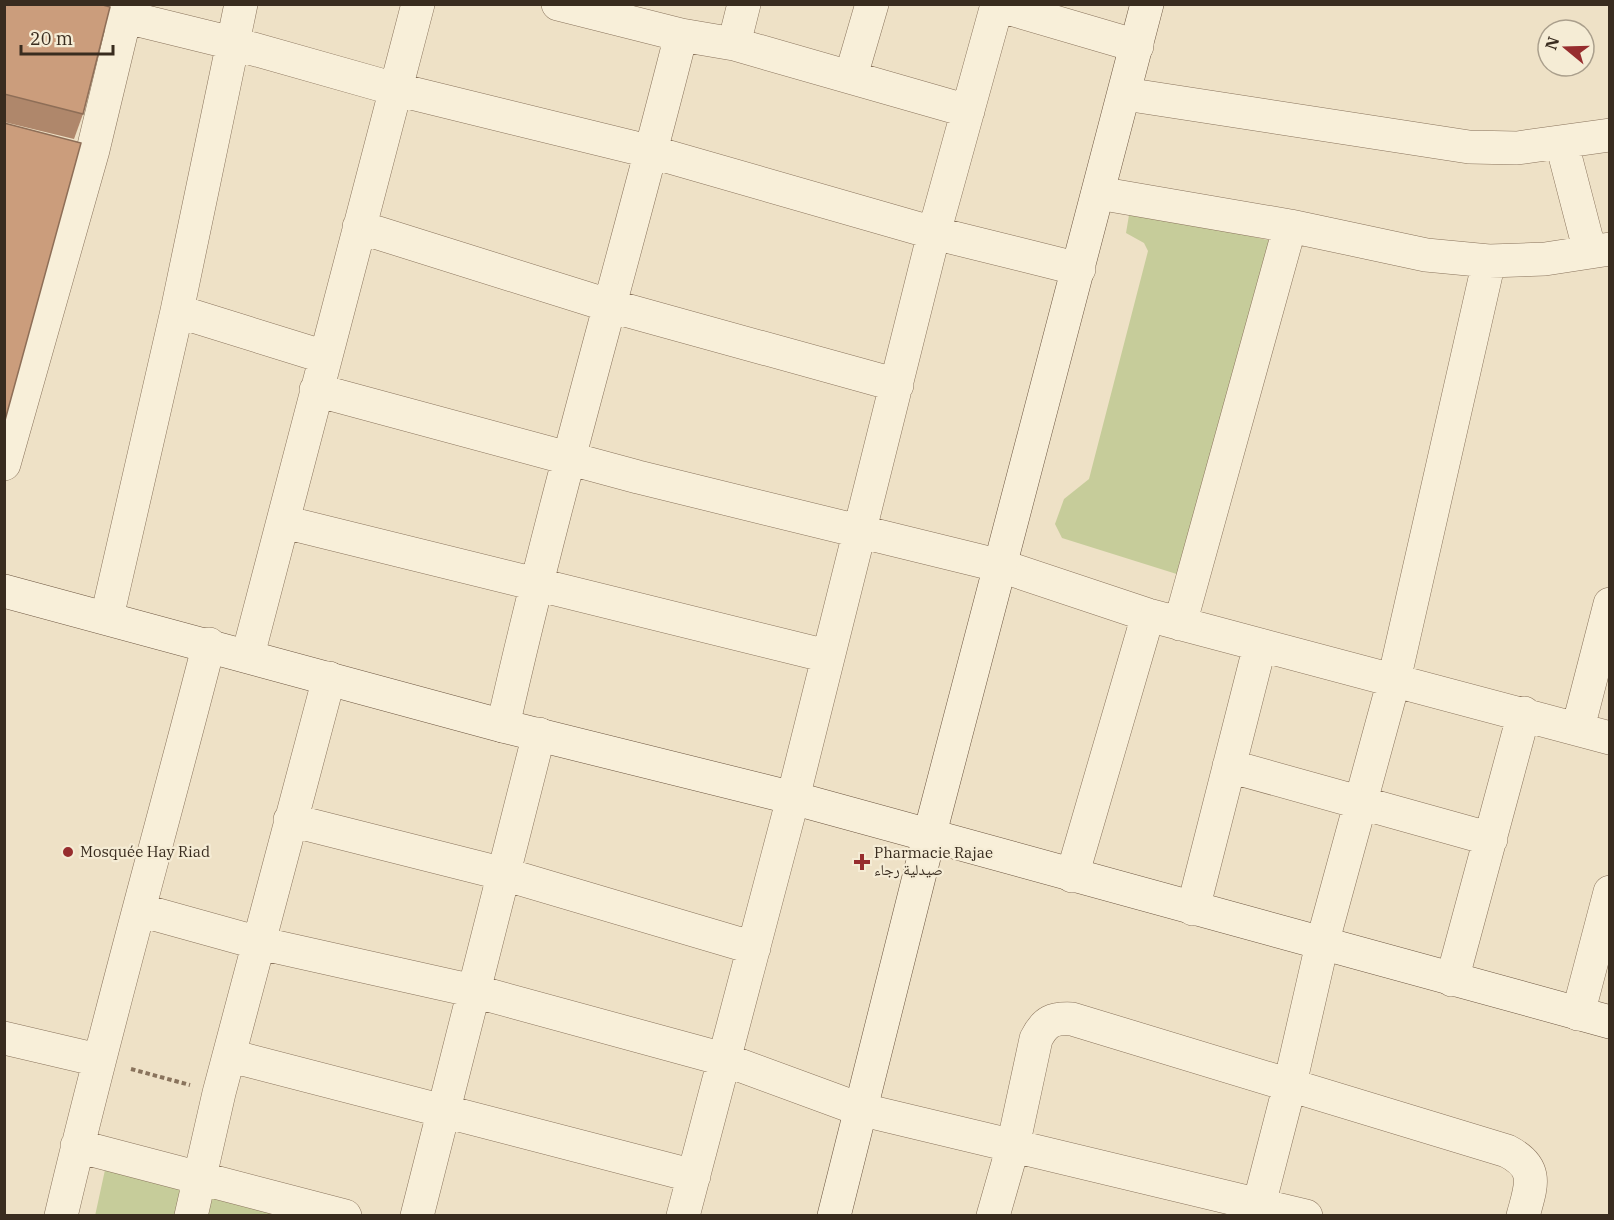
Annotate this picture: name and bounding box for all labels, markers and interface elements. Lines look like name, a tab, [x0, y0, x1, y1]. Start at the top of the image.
scale bar	[21, 18, 112, 56]
north arrow	[1536, 18, 1596, 78]
text: 20 m	[30, 27, 73, 50]
text: N	[1540, 34, 1563, 52]
place label: Mosquée Hay Riad	[80, 842, 210, 861]
place label: Pharmacie Rajae صيدلية رجاء	[874, 843, 993, 879]
marker: Mosquée Hay Riad	[61, 845, 75, 859]
marker: Pharmacie Rajae صيدلية رجاء	[855, 855, 869, 869]

